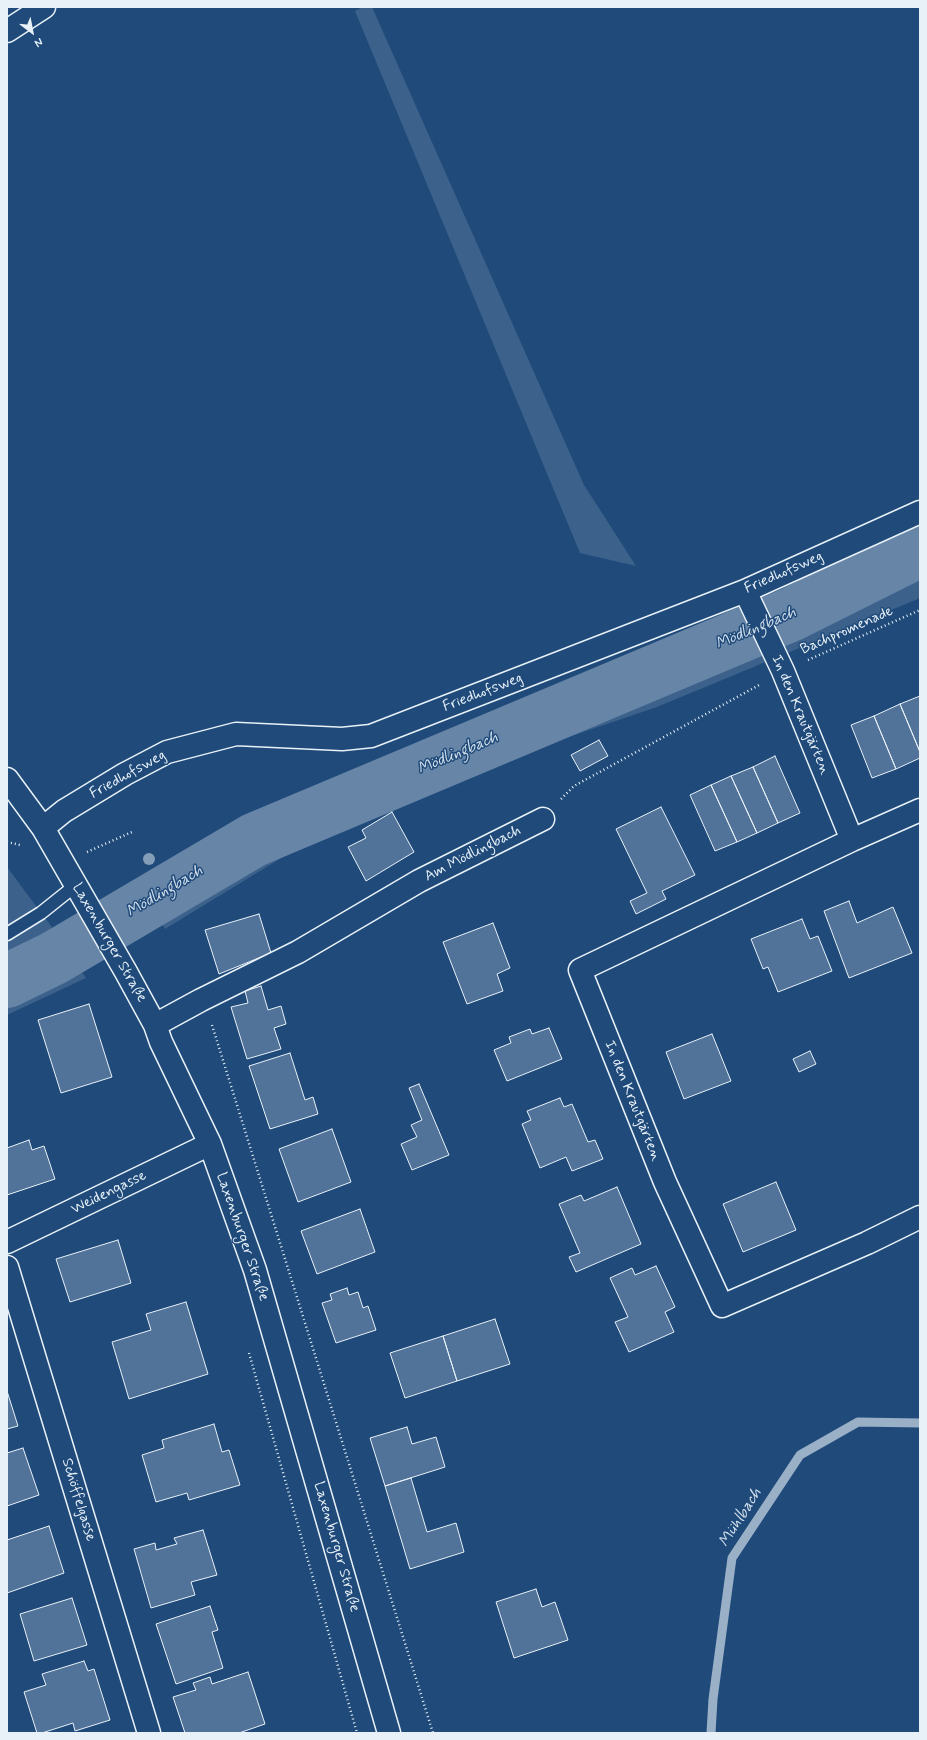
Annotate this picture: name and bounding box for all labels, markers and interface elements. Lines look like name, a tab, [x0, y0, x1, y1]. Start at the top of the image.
north arrow	[12, 12, 52, 52]
text: N	[32, 34, 45, 50]
street label: Friedhofsweg	[742, 548, 826, 598]
water label: Mödlingbach	[713, 603, 799, 655]
street label: Bachpromenade	[798, 603, 896, 659]
street label: In den Krautgärten	[767, 652, 833, 778]
street label: Friedhofsweg	[440, 670, 526, 716]
water label: Mödlingbach	[415, 728, 501, 780]
street label: Friedhofsweg	[87, 747, 169, 803]
street label: Am Mödlingbach	[422, 822, 524, 886]
water label: Mödlingbach	[123, 862, 207, 922]
street label: Laxenburger Straße	[68, 880, 150, 1006]
street label: In den Krautgärten	[600, 1038, 664, 1164]
street label: Weidengasse	[68, 1167, 150, 1219]
street label: Laxenburger Straße	[212, 1170, 272, 1304]
street label: Schöffelgasse	[57, 1456, 99, 1544]
street label: Laxenburger Straße	[309, 1480, 363, 1614]
water label: Mühlbach	[715, 1485, 767, 1551]

